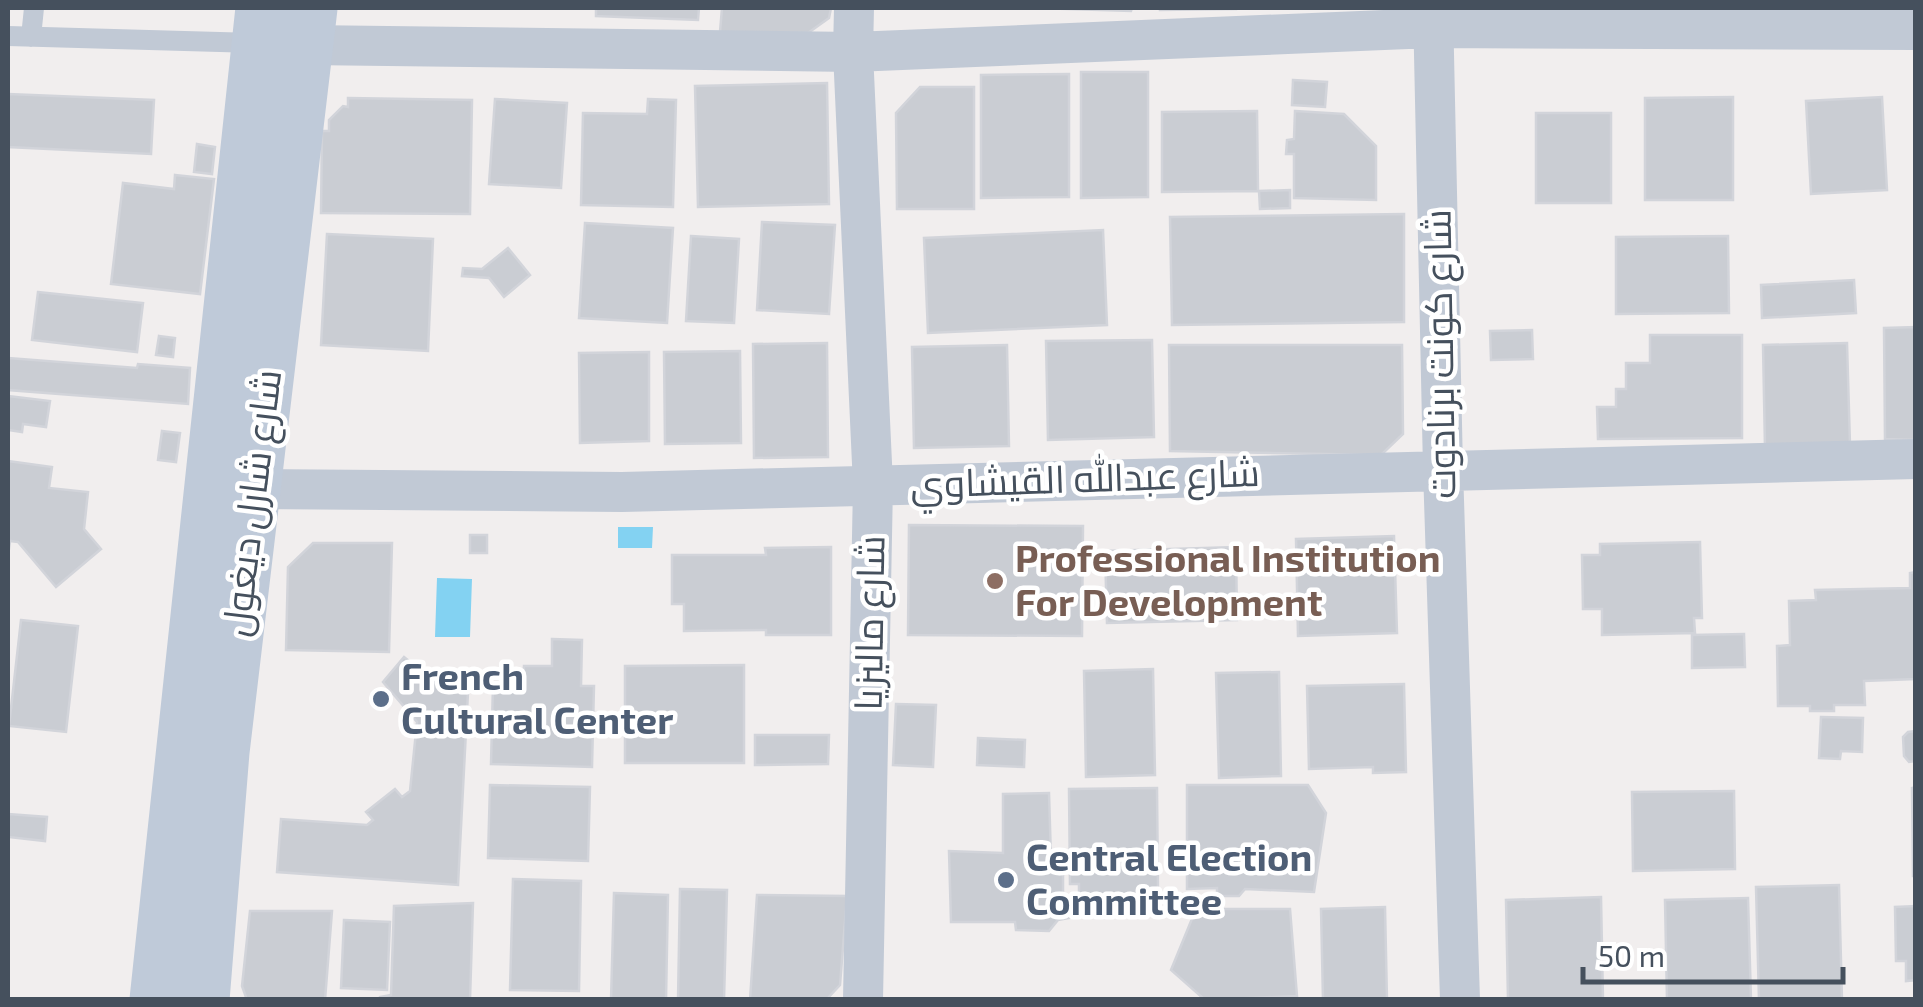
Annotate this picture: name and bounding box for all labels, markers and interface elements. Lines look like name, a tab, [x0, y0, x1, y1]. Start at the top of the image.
street label: شارع كونت برنادوت	[1412, 209, 1468, 499]
street label: شارع شارل ديغول	[211, 367, 293, 639]
street label: شارع عبدالله القيشاوي	[909, 448, 1261, 514]
place label: Professional Institution For Development	[1015, 534, 1441, 624]
street label: شارع ماليزيا	[843, 535, 897, 711]
marker: Professional Institution For Development	[984, 570, 1006, 592]
place label: French Cultural Center	[401, 652, 673, 742]
marker: French Cultural Center	[370, 688, 392, 710]
place label: Central Election Committee	[1026, 833, 1312, 923]
marker: Central Election Committee	[995, 869, 1017, 891]
scale bar	[1583, 922, 1843, 984]
text: 50 m	[1598, 937, 1665, 973]

